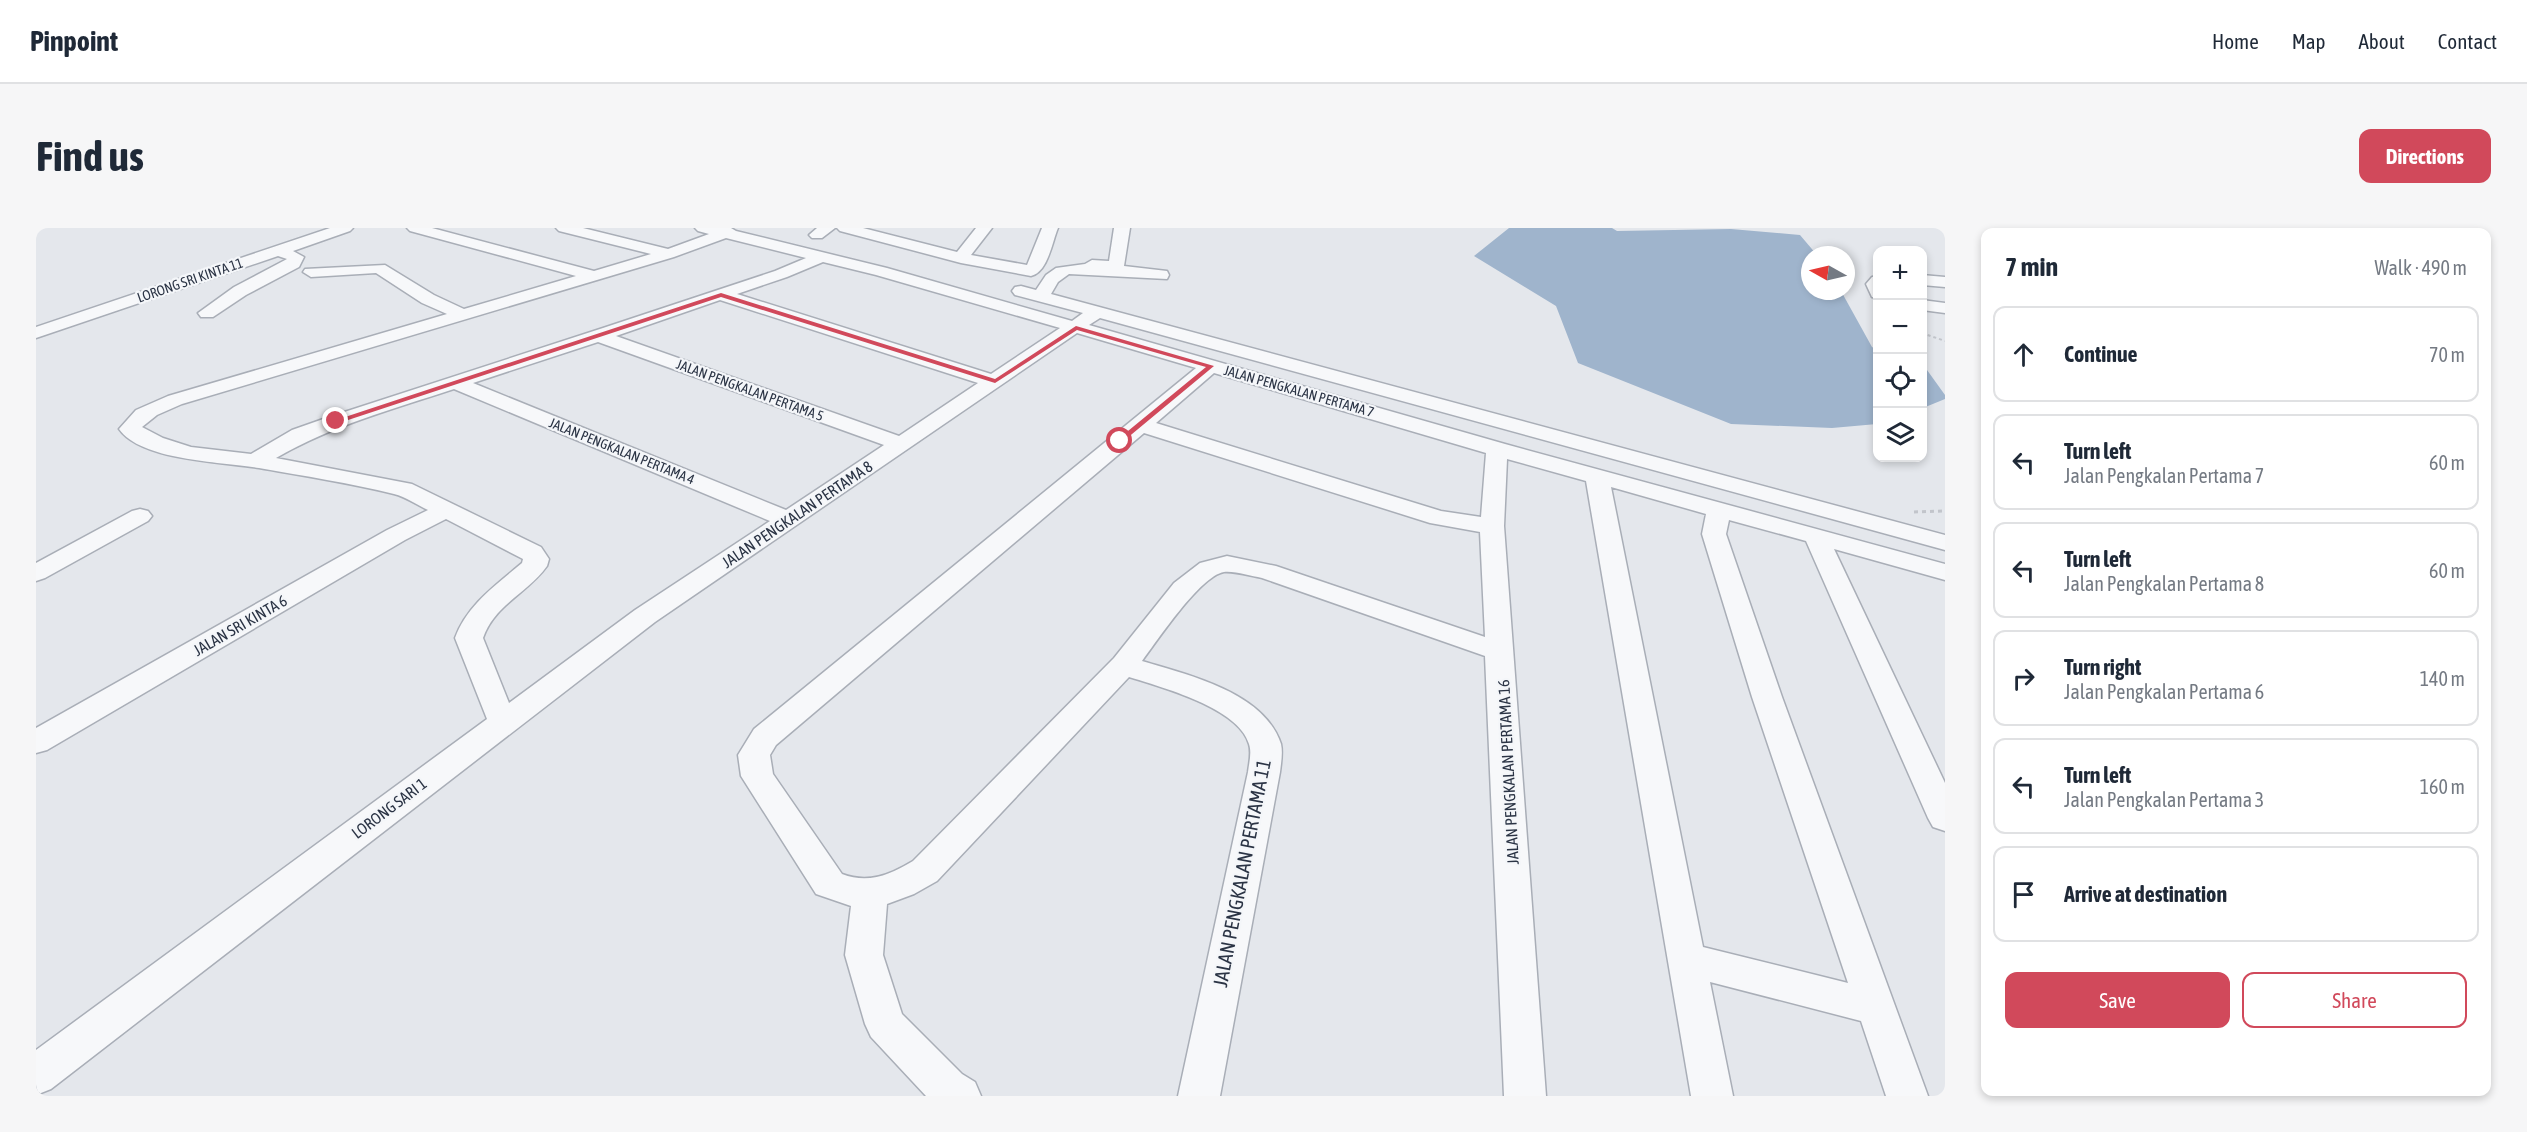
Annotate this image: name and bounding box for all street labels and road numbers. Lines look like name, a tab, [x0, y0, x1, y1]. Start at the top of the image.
street label: LORONG SRI KINTA 11	[135, 254, 245, 306]
street label: JALAN PENGKALAN PERTAMA 5	[674, 356, 826, 424]
street label: JALAN PENGKALAN PERTAMA 7	[1222, 362, 1376, 420]
street label: JALAN PENGKALAN PERTAMA 4	[547, 414, 697, 488]
street label: JALAN PENGKALAN PERTAMA 8	[718, 457, 876, 571]
street label: JALAN SRI KINTA 6	[190, 591, 290, 659]
street label: JALAN PENGKALAN PERTAMA 16	[1494, 679, 1522, 865]
street label: JALAN PENGKALAN PERTAMA 11	[1208, 757, 1275, 989]
street label: LORONG SARI 1	[348, 774, 430, 842]

